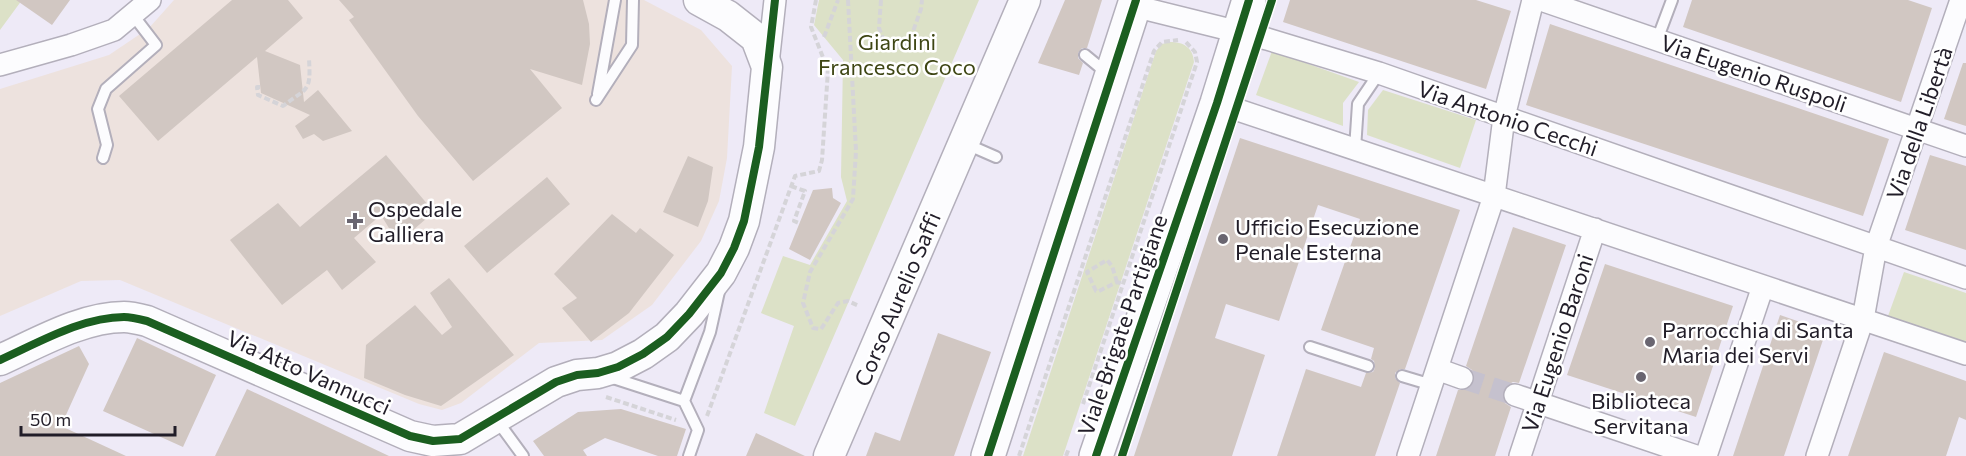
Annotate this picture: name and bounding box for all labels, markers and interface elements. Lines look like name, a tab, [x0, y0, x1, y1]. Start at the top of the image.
park label: Giardini Francesco Coco	[818, 28, 976, 80]
street label: Via Eugenio Ruspoli	[1657, 28, 1851, 118]
street label: Via della Libertà	[1880, 43, 1958, 203]
street label: Via Antonio Cecchi	[1414, 75, 1602, 161]
place label: Ospedale Galliera	[368, 195, 462, 247]
street label: Corso Aurelio Saffi	[848, 208, 946, 390]
street label: Viale Brigate Partigiane	[1071, 211, 1173, 439]
marker: Ospedale Galliera	[346, 212, 364, 230]
place label: Ufficio Esecuzione Penale Esterna	[1235, 213, 1419, 265]
marker: Ufficio Esecuzione Penale Esterna	[1216, 232, 1230, 246]
street label: Via Eugenio Baroni	[1515, 250, 1599, 436]
place label: Parrocchia di Santa Maria dei Servi	[1662, 316, 1854, 368]
street label: Via Atto Vannucci	[223, 324, 395, 420]
marker: Parrocchia di Santa Maria dei Servi	[1643, 335, 1657, 349]
marker: Biblioteca Servitana	[1634, 370, 1648, 384]
place label: Biblioteca Servitana	[1591, 387, 1691, 439]
scale bar	[21, 399, 176, 437]
text: 50 m	[30, 408, 71, 430]

